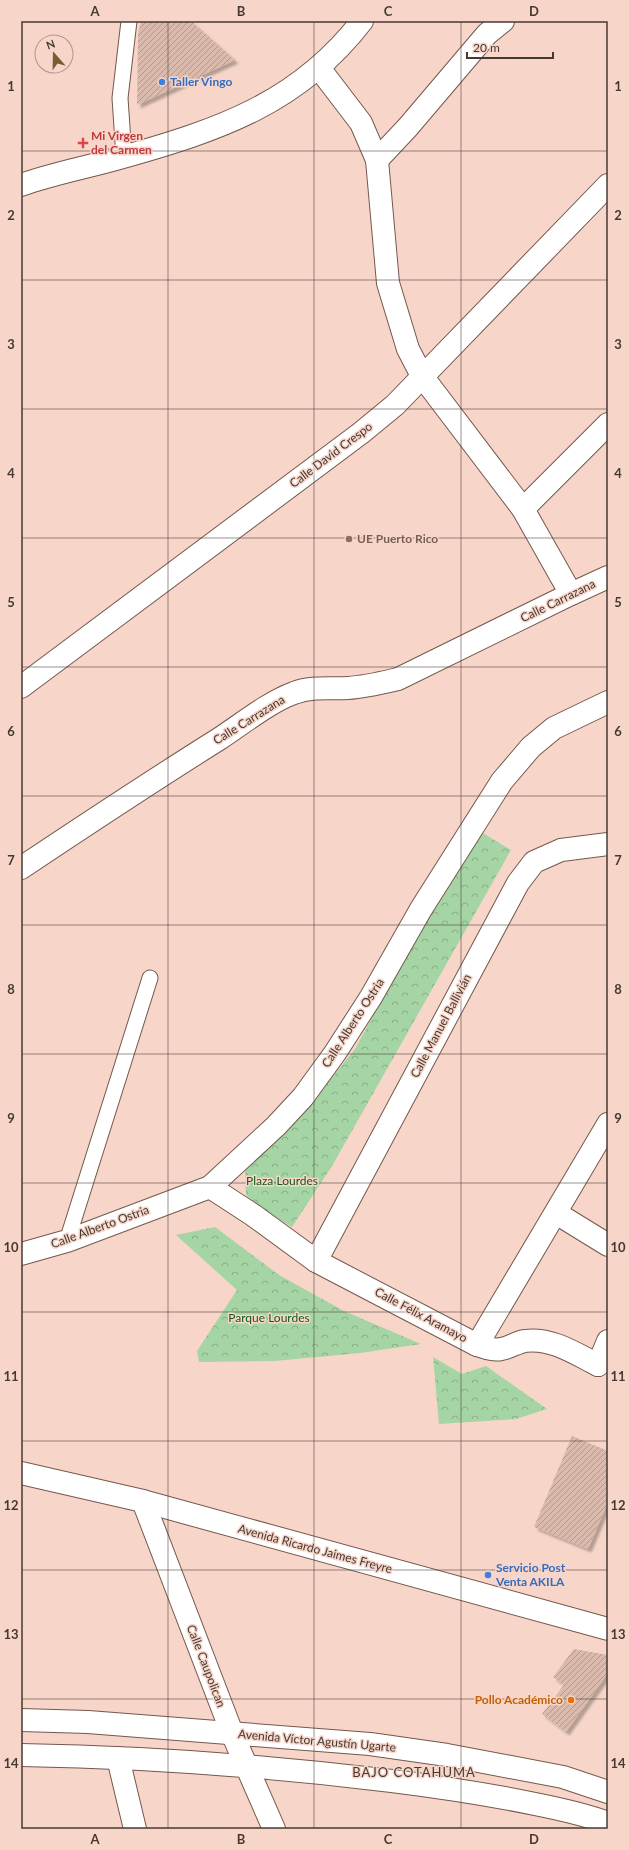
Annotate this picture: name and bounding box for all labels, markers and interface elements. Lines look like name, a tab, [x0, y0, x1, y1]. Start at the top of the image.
text: A	[89, 3, 100, 19]
text: B	[237, 3, 246, 19]
text: C	[384, 3, 393, 19]
text: D	[529, 3, 539, 19]
north arrow	[34, 34, 74, 74]
scale bar	[467, 34, 553, 60]
text: N	[44, 37, 57, 52]
text: 20 m	[473, 40, 500, 55]
place label: Taller Vingo	[170, 74, 232, 89]
marker: Taller Vingo	[157, 77, 167, 87]
text: 1	[7, 78, 15, 94]
text: 1	[614, 78, 622, 94]
place label: Mi Virgen del Carmen	[91, 128, 152, 157]
marker: Mi Virgen del Carmen	[78, 138, 88, 148]
text: 2	[7, 207, 15, 223]
text: 2	[614, 207, 622, 223]
text: 3	[7, 336, 15, 352]
text: 3	[614, 336, 622, 352]
street label: Calle David Crespo	[286, 418, 375, 491]
text: 4	[7, 465, 15, 481]
text: 4	[614, 465, 622, 481]
place label: UE Puerto Rico	[357, 531, 438, 546]
marker: UE Puerto Rico	[344, 534, 354, 544]
street label: Calle Carrazana	[518, 576, 598, 625]
text: 5	[7, 594, 15, 610]
text: 5	[614, 594, 622, 610]
street label: Calle Carrazana	[210, 692, 287, 748]
text: 6	[7, 723, 15, 739]
text: 6	[614, 723, 622, 739]
text: 7	[7, 852, 15, 868]
text: 7	[614, 852, 622, 868]
street label: Calle Manuel Ballivián	[407, 971, 474, 1080]
street label: Calle Alberto Ostria	[318, 975, 387, 1070]
text: 8	[7, 981, 15, 997]
text: 8	[614, 981, 622, 997]
text: 9	[7, 1110, 15, 1126]
text: 9	[614, 1110, 622, 1126]
park label: Plaza Lourdes	[246, 1173, 318, 1188]
street label: Calle Alberto Ostria	[49, 1202, 151, 1251]
text: 10	[3, 1239, 19, 1255]
text: 10	[610, 1239, 626, 1255]
street label: Calle Félix Aramayo	[372, 1284, 470, 1345]
park label: Parque Lourdes	[228, 1310, 310, 1325]
text: 11	[3, 1368, 19, 1384]
text: 11	[610, 1368, 626, 1384]
text: 12	[3, 1497, 19, 1513]
text: 12	[610, 1497, 626, 1513]
street label: Avenida Ricardo Jaimes Freyre	[236, 1521, 394, 1576]
place label: Servicio Post Venta AKILA	[495, 1560, 566, 1589]
marker: Servicio Post Venta AKILA	[483, 1570, 493, 1580]
street label: Calle Caupolican	[184, 1622, 229, 1709]
text: 13	[3, 1626, 19, 1642]
text: 13	[610, 1626, 626, 1642]
place label: Pollo Académico	[475, 1692, 563, 1707]
marker: Pollo Académico	[566, 1695, 576, 1705]
street label: Avenida Víctor Agustín Ugarte	[238, 1726, 397, 1755]
text: 14	[3, 1755, 19, 1771]
text: 14	[610, 1755, 626, 1771]
district label: BAJO COTAHUMA	[352, 1764, 476, 1780]
text: A	[89, 1831, 100, 1847]
text: B	[237, 1831, 246, 1847]
text: C	[384, 1831, 393, 1847]
text: D	[529, 1831, 539, 1847]

